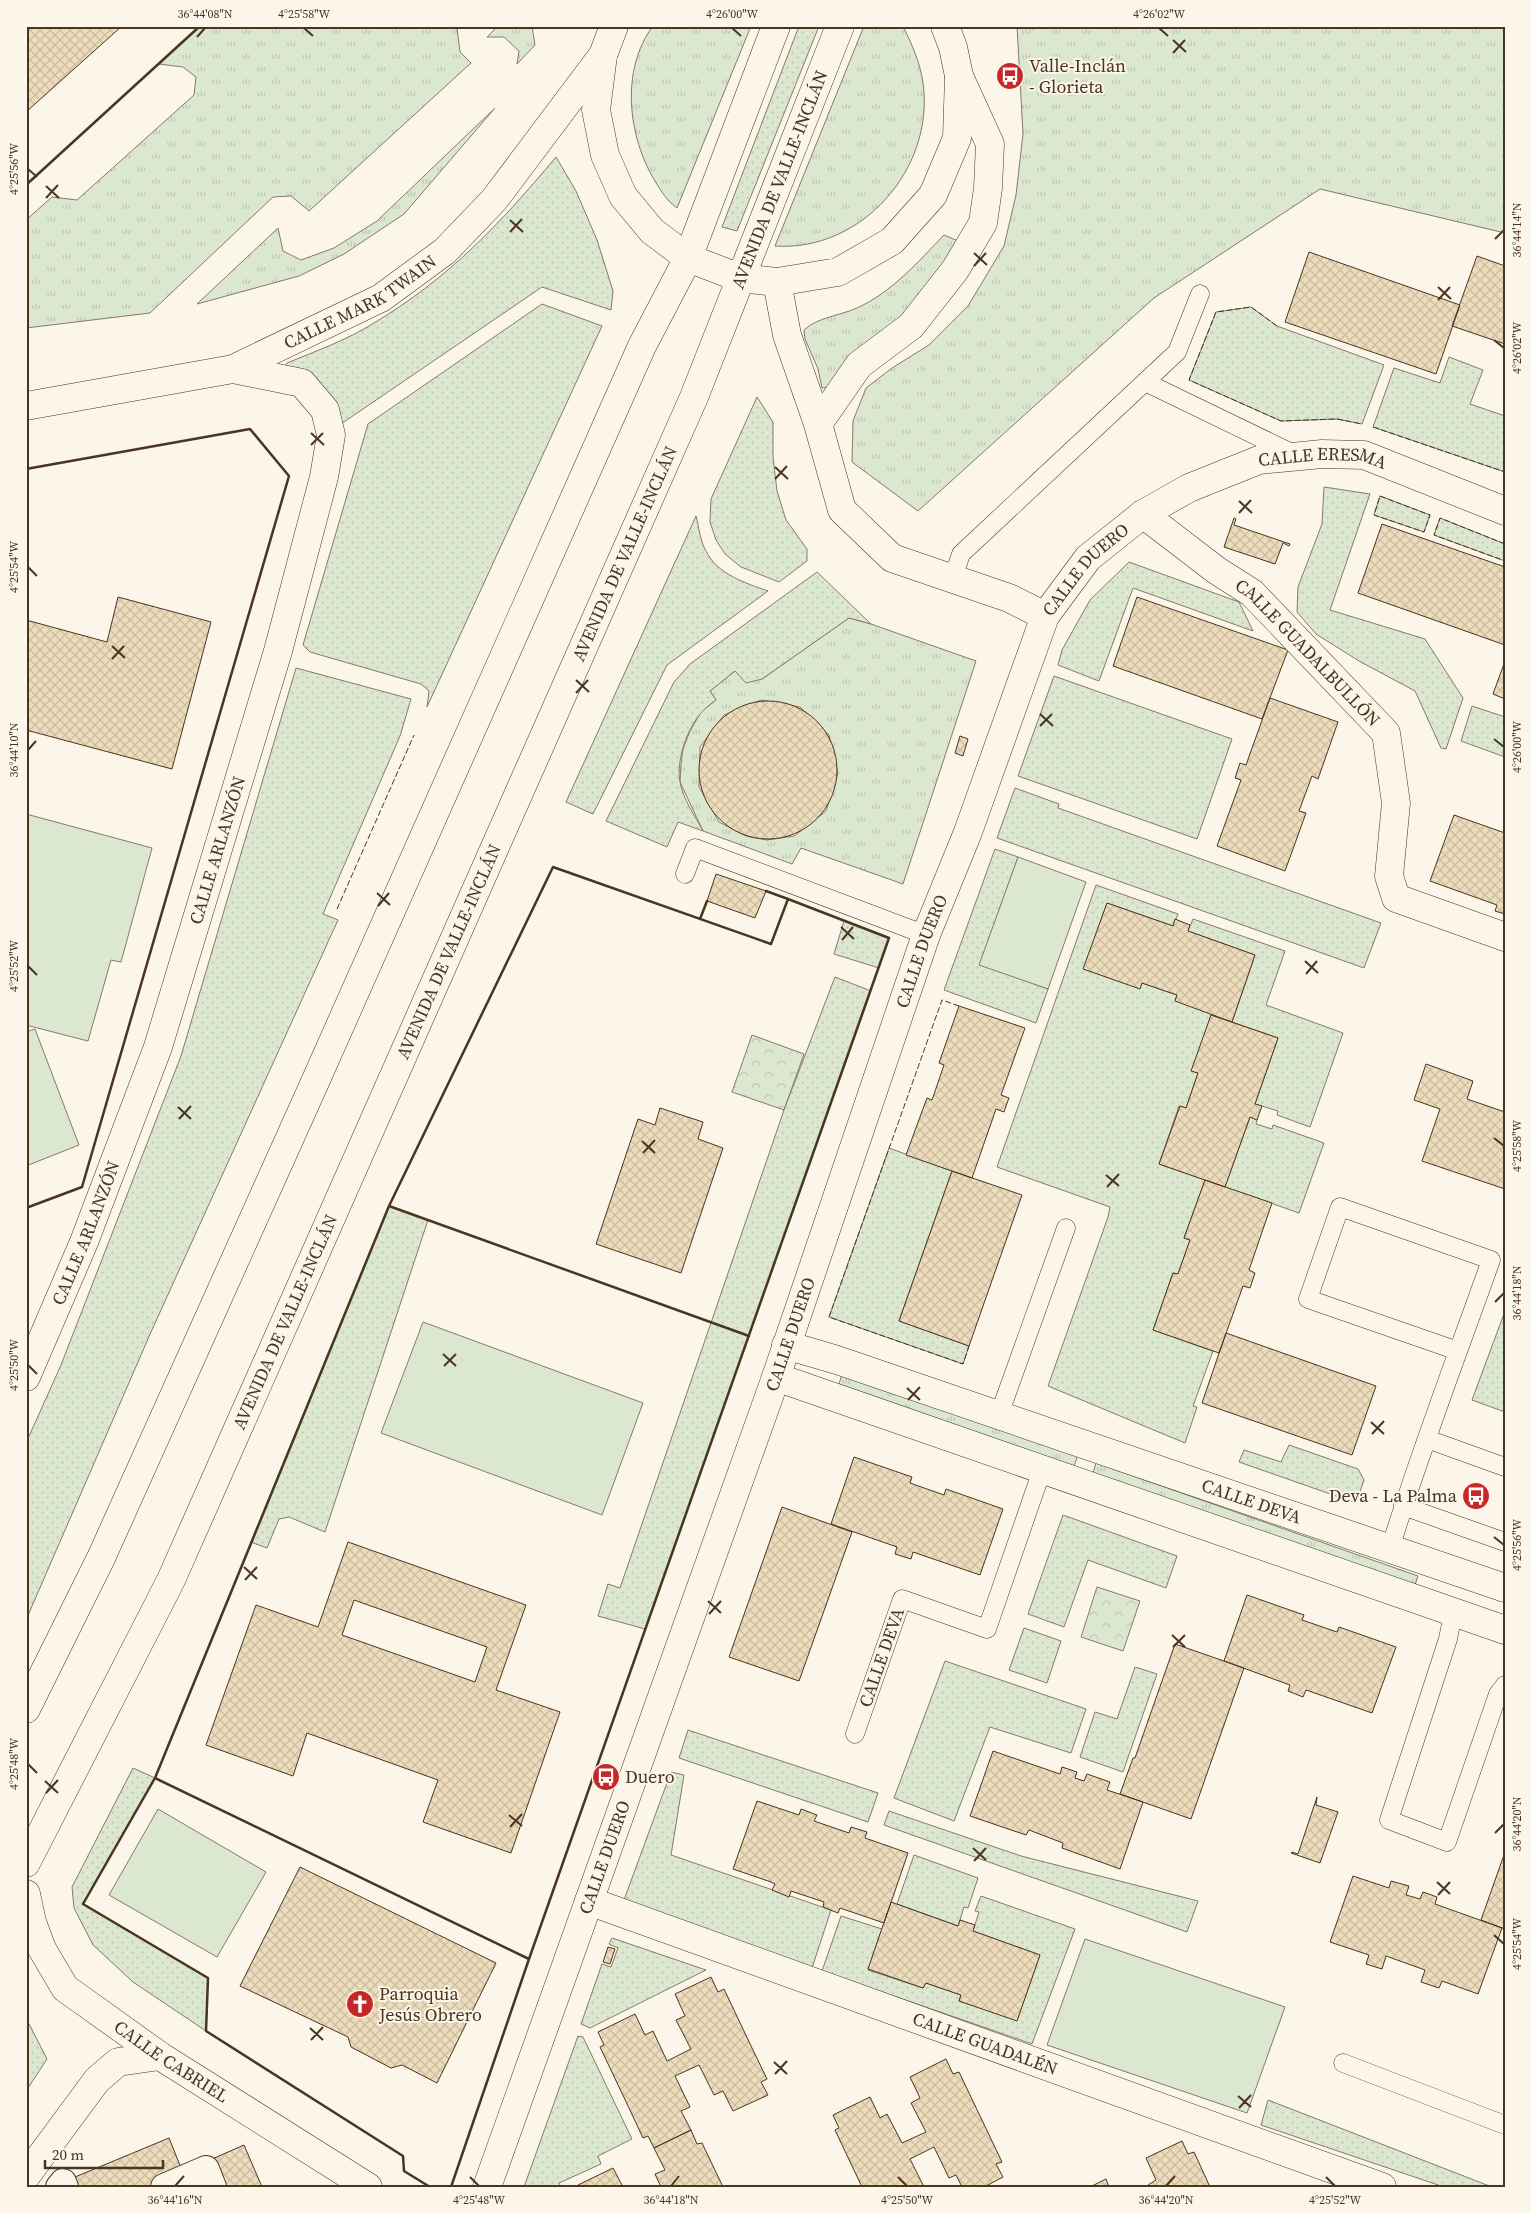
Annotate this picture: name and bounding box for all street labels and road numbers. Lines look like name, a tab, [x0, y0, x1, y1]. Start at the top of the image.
street label: AVENIDA DE VALLE-INCLÁN	[725, 67, 833, 292]
street label: CALLE MARK TWAIN	[279, 249, 441, 355]
street label: CALLE ERESMA	[1257, 441, 1391, 475]
street label: AVENIDA DE VALLE-INCLÁN	[566, 442, 683, 665]
street label: CALLE DUERO	[1036, 517, 1134, 621]
street label: CALLE GUADALBULLÓN	[1231, 572, 1386, 732]
street label: CALLE ARLANZÓN	[183, 773, 251, 927]
street label: AVENIDA DE VALLE-INCLÁN	[390, 840, 507, 1063]
street label: CALLE DUERO	[889, 890, 953, 1011]
street label: CALLE ARLANZÓN	[45, 1157, 126, 1309]
street label: AVENIDA DE VALLE-INCLÁN	[226, 1210, 343, 1433]
street label: CALLE DUERO	[759, 1274, 821, 1395]
street label: CALLE DEVA	[1198, 1472, 1305, 1530]
street label: CALLE DEVA	[852, 1604, 910, 1710]
street label: CALLE DUERO	[572, 1797, 636, 1917]
street label: CALLE GUADALÉN	[909, 2006, 1061, 2081]
street label: CALLE CABRIEL	[109, 2014, 234, 2108]

